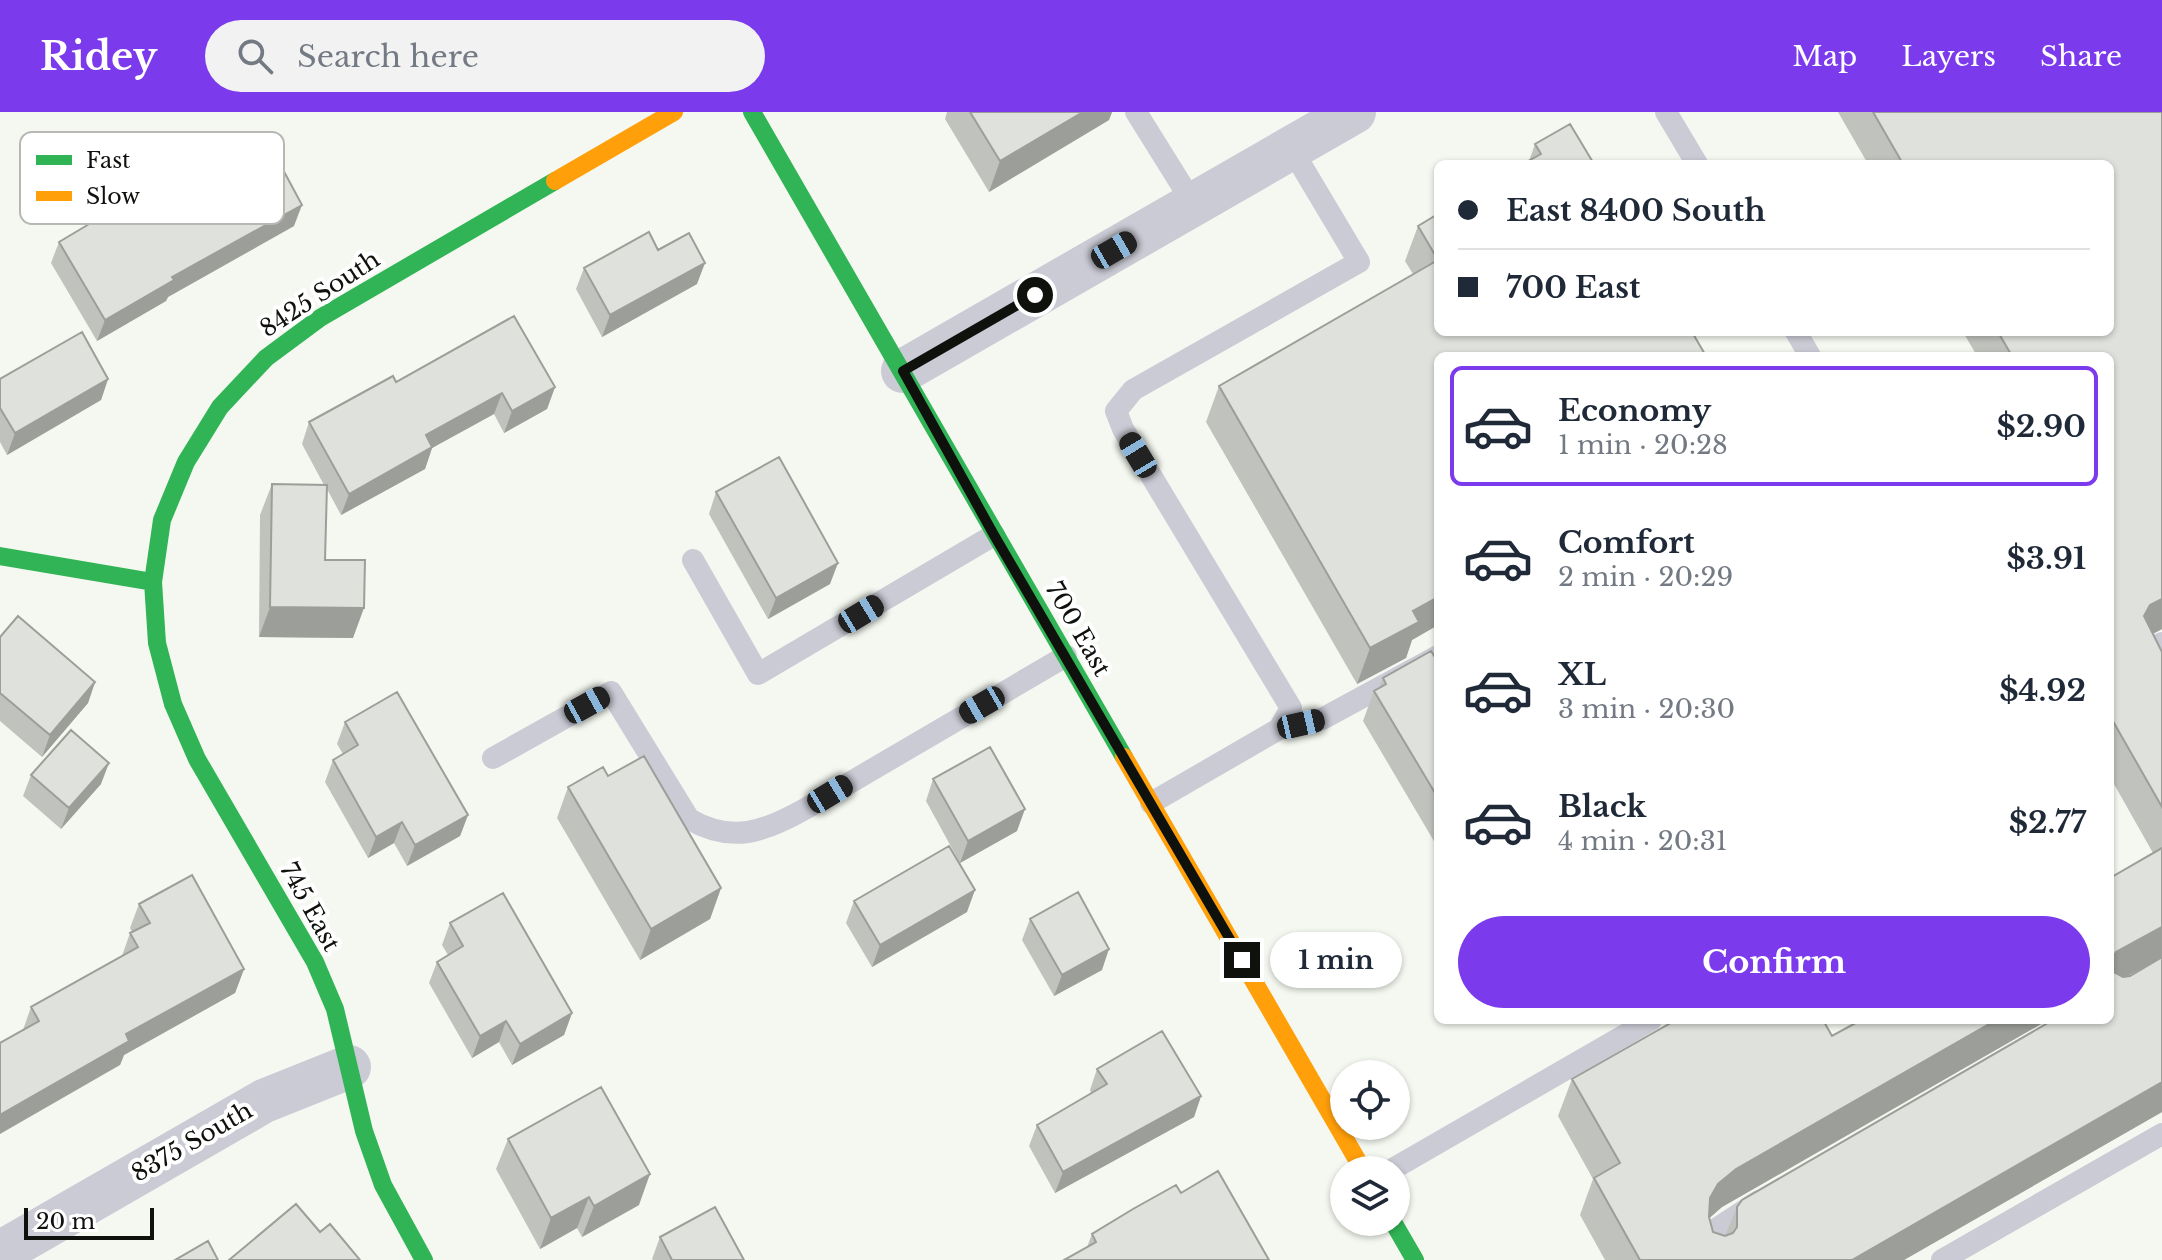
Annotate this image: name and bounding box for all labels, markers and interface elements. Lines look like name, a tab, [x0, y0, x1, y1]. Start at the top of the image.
search box	[205, 20, 765, 92]
text: Ridey	[40, 33, 157, 80]
icon: search	[233, 34, 277, 78]
text: Search here	[297, 38, 479, 75]
text: Map	[1792, 39, 1857, 74]
text: Layers	[1901, 39, 1996, 74]
text: Share	[2040, 39, 2122, 74]
legend	[20, 132, 284, 224]
text: Fast	[86, 147, 131, 174]
text: Slow	[86, 183, 140, 210]
text: East 8400 South	[1506, 192, 1766, 229]
car	[1087, 228, 1141, 272]
street label: 8425 South	[254, 244, 385, 343]
text: 700 East	[1506, 269, 1640, 306]
route start	[1017, 277, 1053, 313]
icon: car	[1462, 390, 1534, 462]
text: Economy	[1558, 392, 1711, 429]
text: $2.90	[1996, 408, 2086, 445]
car	[1115, 428, 1161, 482]
text: 1 min · 20:28	[1558, 429, 1728, 461]
icon: car	[1462, 522, 1534, 594]
text: Comfort	[1558, 524, 1695, 561]
text: $3.91	[2006, 540, 2086, 577]
text: 2 min · 20:29	[1558, 561, 1733, 593]
street label: 700 East	[1040, 577, 1117, 681]
car	[834, 591, 888, 637]
icon: car	[1462, 654, 1534, 726]
text: XL	[1558, 656, 1606, 693]
text: $4.92	[1999, 672, 2086, 709]
car	[560, 683, 614, 727]
car	[955, 683, 1009, 727]
text: 3 min · 20:30	[1558, 693, 1735, 725]
car	[1275, 707, 1327, 741]
car	[803, 771, 857, 817]
icon: car	[1462, 786, 1534, 858]
text: Black	[1558, 788, 1646, 825]
text: $2.77	[2009, 804, 2086, 841]
text: 4 min · 20:31	[1558, 825, 1727, 857]
street label: 745 East	[274, 857, 347, 956]
button: Confirm	[1458, 916, 2090, 1008]
callout: 1 min	[1270, 932, 1402, 988]
route end	[1224, 942, 1260, 978]
text: 1 min	[1298, 944, 1374, 976]
map controls	[1330, 1060, 1410, 1236]
button: locate	[1330, 1060, 1410, 1140]
street label: 8375 South	[126, 1095, 257, 1188]
button: layers	[1330, 1156, 1410, 1236]
scale bar	[24, 1204, 154, 1240]
text: 20 m	[36, 1208, 95, 1235]

